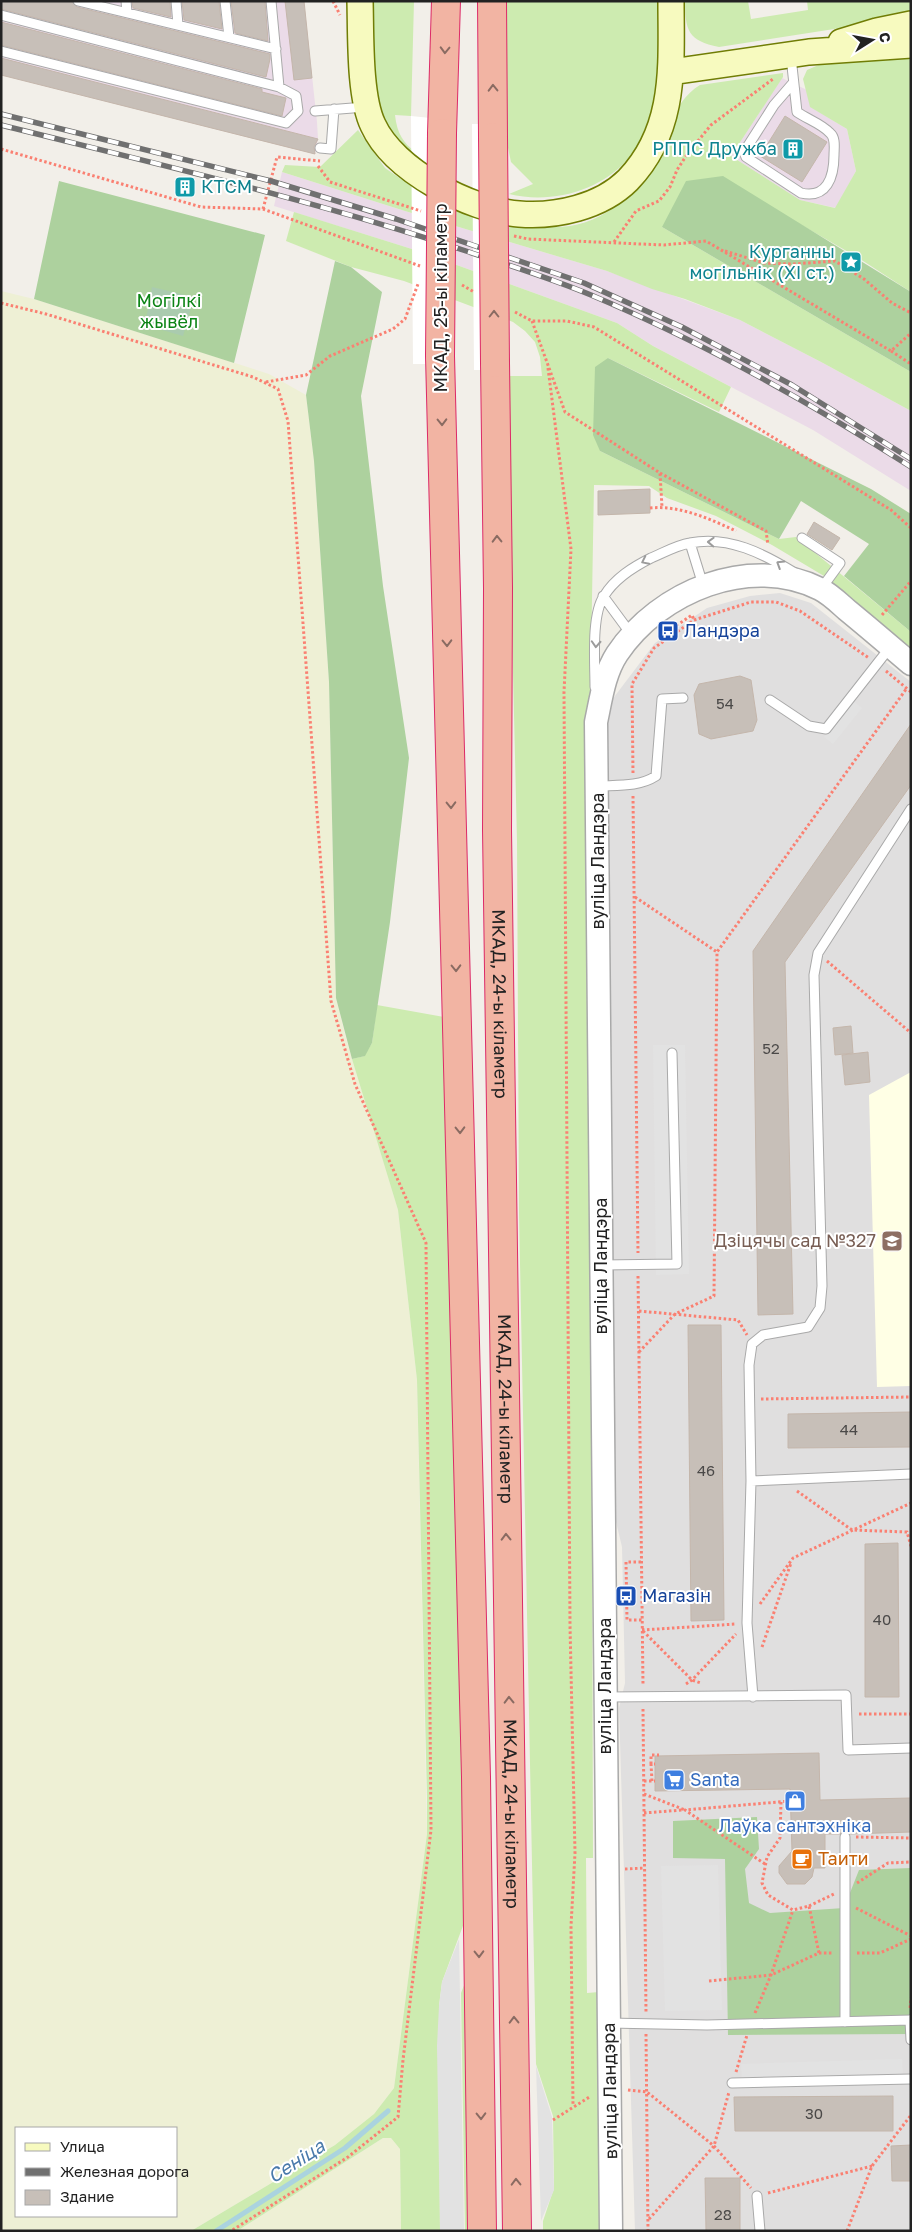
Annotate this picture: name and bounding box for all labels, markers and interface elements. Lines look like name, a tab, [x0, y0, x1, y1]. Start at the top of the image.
north arrow	[847, 15, 897, 65]
text: С	[876, 31, 895, 44]
one-way arrow	[440, 46, 450, 54]
one-way arrow	[488, 84, 498, 92]
place label: РППС Дружба	[652, 137, 777, 159]
building icon: РППС Дружба	[781, 137, 805, 161]
building icon: КТСМ	[173, 175, 197, 199]
place label: КТСМ	[201, 175, 252, 197]
street label: МКАД, 25-ы кіламетр	[429, 203, 451, 393]
place label: Курганны могільнік (XI ст.)	[690, 240, 835, 283]
place icon: Курганны могільнік (XI ст.)	[839, 250, 863, 274]
park label: Могілкі жывёл	[136, 289, 202, 332]
one-way arrow	[489, 310, 499, 318]
one-way arrow	[437, 419, 447, 427]
one-way arrow	[492, 535, 502, 542]
one-way arrow	[707, 537, 715, 548]
one-way arrow	[641, 555, 650, 565]
one-way arrow	[776, 560, 785, 570]
bus stop icon: Ландэра	[656, 619, 680, 643]
place label: Ландэра	[684, 619, 760, 641]
one-way arrow	[442, 640, 452, 647]
one-way arrow	[590, 641, 601, 649]
house number: 54	[716, 694, 734, 712]
street label: вуліца Ландэра	[586, 793, 608, 929]
one-way arrow	[446, 801, 457, 809]
street label: МКАД, 24-ы кіламетр	[488, 909, 513, 1099]
one-way arrow	[450, 964, 461, 972]
house number: 52	[762, 1039, 780, 1057]
one-way arrow	[454, 1126, 465, 1134]
street label: вуліца Ландэра	[589, 1198, 611, 1334]
place label: Дзіцячы сад №327	[714, 1229, 876, 1251]
school or university icon: Дзіцячы сад №327	[880, 1229, 904, 1253]
street label: МКАД, 24-ы кіламетр	[494, 1314, 519, 1504]
house number: 44	[840, 1420, 858, 1438]
house number: 46	[697, 1461, 715, 1479]
one-way arrow	[501, 1533, 512, 1541]
bus stop icon: Магазін	[614, 1584, 638, 1608]
place label: Магазін	[642, 1584, 711, 1606]
house number: 40	[873, 1610, 891, 1628]
street label: вуліца Ландэра	[593, 1618, 615, 1754]
one-way arrow	[504, 1695, 514, 1703]
street label: МКАД, 24-ы кіламетр	[500, 1719, 524, 1909]
supermarket icon: Santa	[662, 1768, 686, 1792]
place label: Santa	[690, 1768, 740, 1790]
shop icon: Лаўка сантэхніка	[783, 1789, 807, 1813]
place label: Лаўка сантэхніка	[719, 1814, 871, 1836]
cafe icon: Таити	[790, 1847, 814, 1871]
place label: Таити	[818, 1847, 869, 1869]
one-way arrow	[474, 1950, 484, 1958]
one-way arrow	[508, 2015, 519, 2023]
street label: вуліца Ландэра	[597, 2022, 621, 2160]
house number: 30	[805, 2104, 823, 2122]
one-way arrow	[476, 2112, 486, 2120]
legend	[15, 2127, 178, 2217]
water label: Сеніца	[263, 2133, 330, 2187]
text: Улица	[60, 2137, 105, 2155]
text: Железная дорога	[60, 2162, 189, 2180]
one-way arrow	[511, 2178, 521, 2186]
text: Здание	[60, 2187, 114, 2205]
house number: 28	[714, 2205, 732, 2223]

